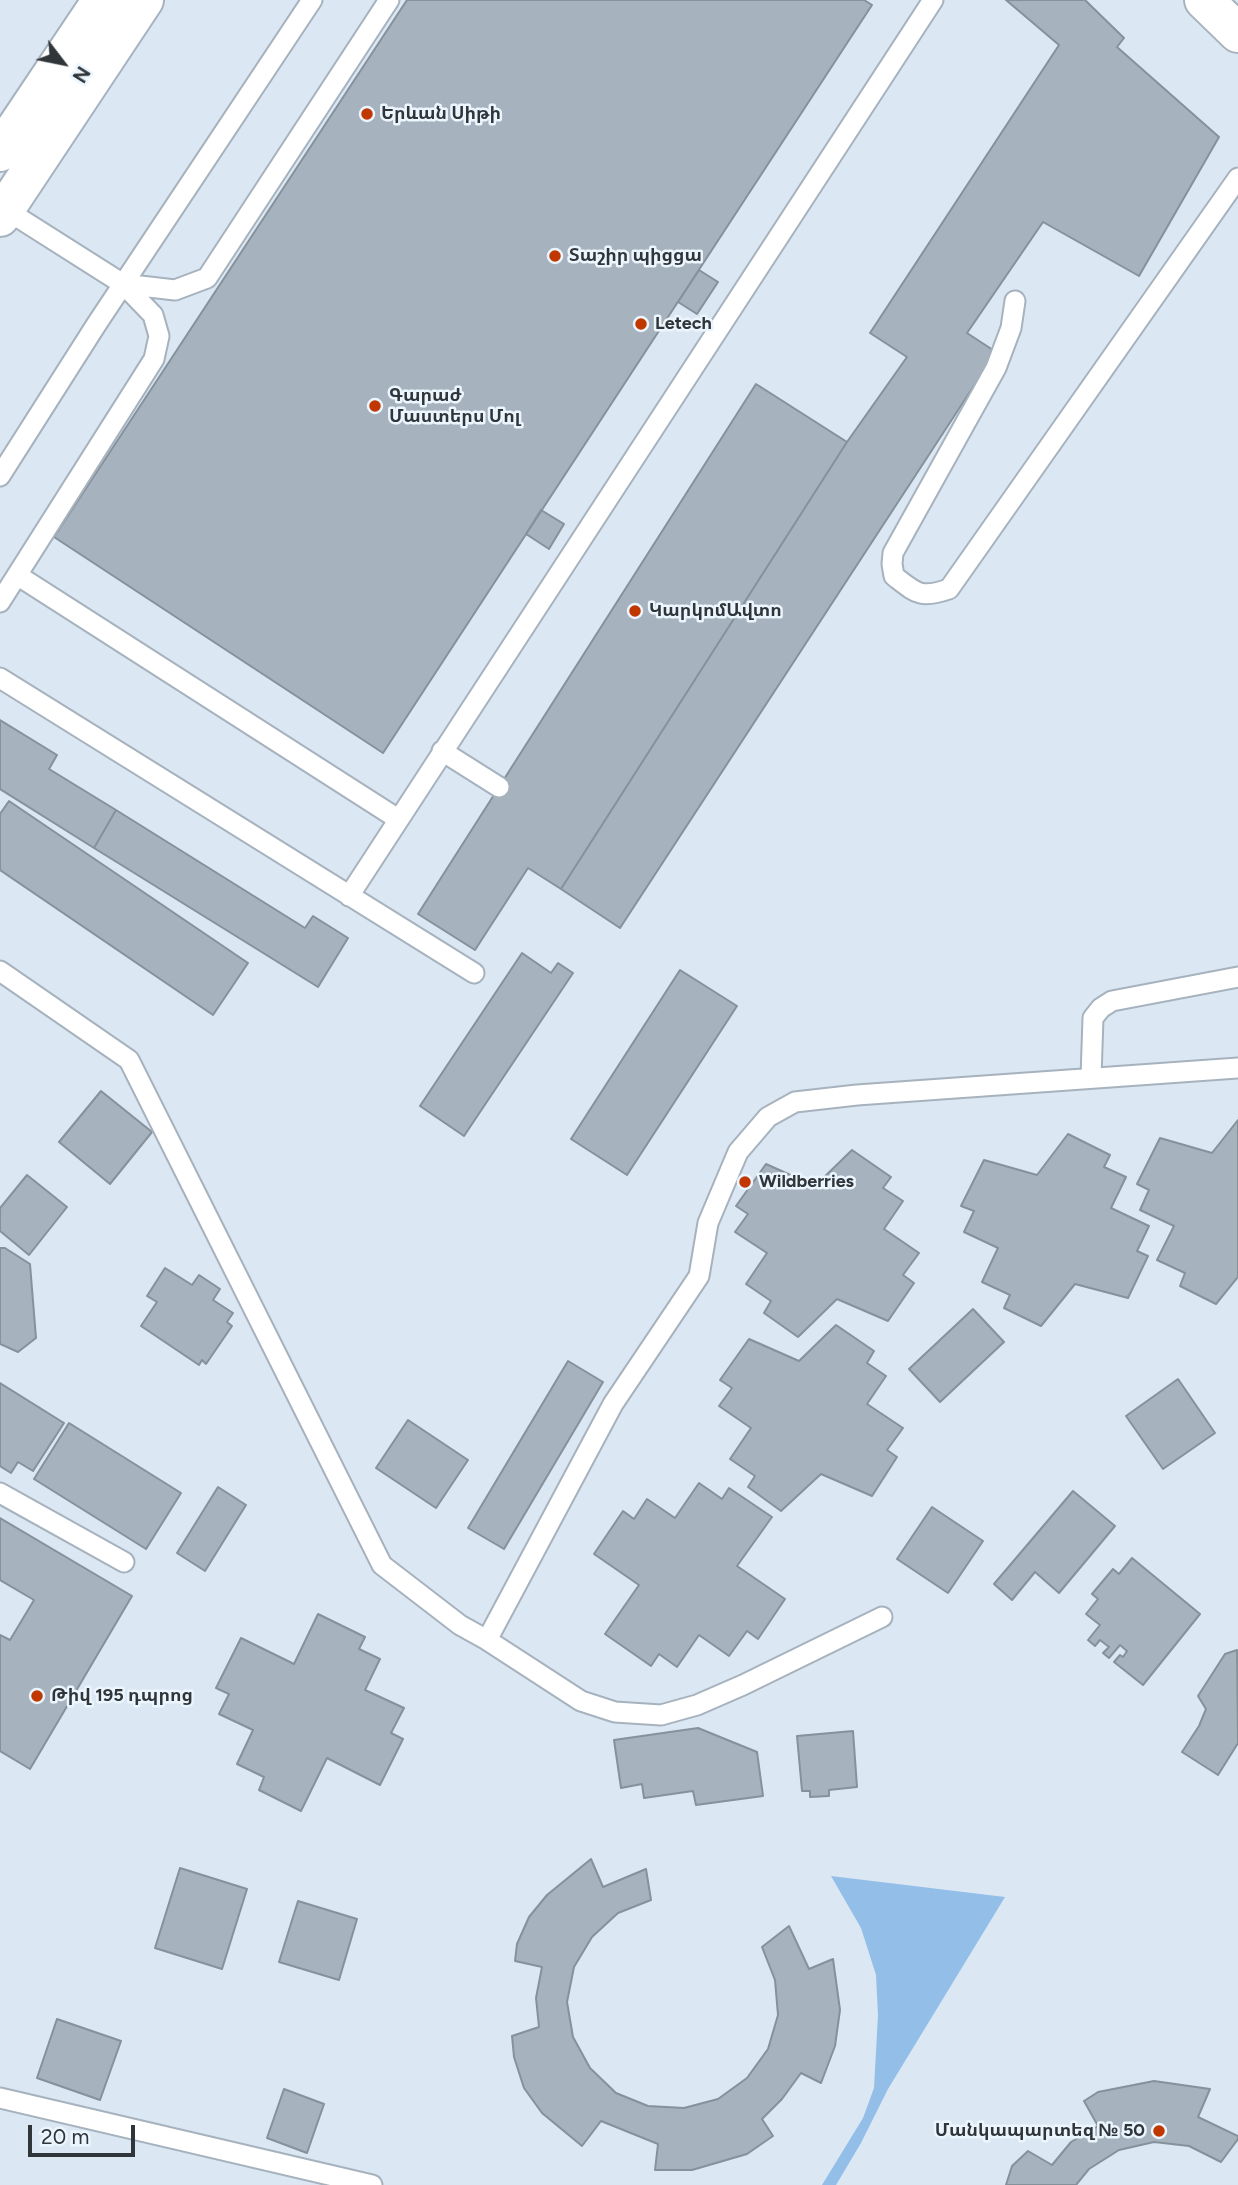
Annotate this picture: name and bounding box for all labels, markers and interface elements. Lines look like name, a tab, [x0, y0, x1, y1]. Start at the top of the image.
north arrow	[28, 28, 98, 98]
text: N	[68, 62, 95, 87]
place label: Երևան Սիթի	[381, 103, 501, 125]
marker: Երևան Սիթի	[359, 106, 375, 122]
place label: Տաշիր պիցցա	[569, 245, 702, 267]
marker: Տաշիր պիցցա	[547, 248, 563, 264]
place label: Letech	[655, 313, 712, 335]
marker: Letech	[633, 316, 649, 332]
place label: Գարաժ Մաստերս Մոլ	[389, 385, 521, 428]
marker: Գարաժ Մաստերս Մոլ	[367, 398, 383, 414]
place label: ԿարկոմԱվտո	[649, 600, 782, 622]
marker: ԿարկոմԱվտո	[627, 603, 643, 619]
place label: Wildberries	[759, 1171, 854, 1193]
marker: Wildberries	[737, 1174, 753, 1190]
place label: Թիվ 195 դպրոց	[51, 1685, 193, 1707]
marker: Թիվ 195 դպրոց	[29, 1688, 45, 1704]
scale bar	[32, 2112, 138, 2156]
place label: Մանկապարտեզ № 50	[935, 2120, 1145, 2142]
marker: Մանկապարտեզ № 50	[1151, 2123, 1167, 2139]
text: 20 m	[41, 2124, 89, 2149]

